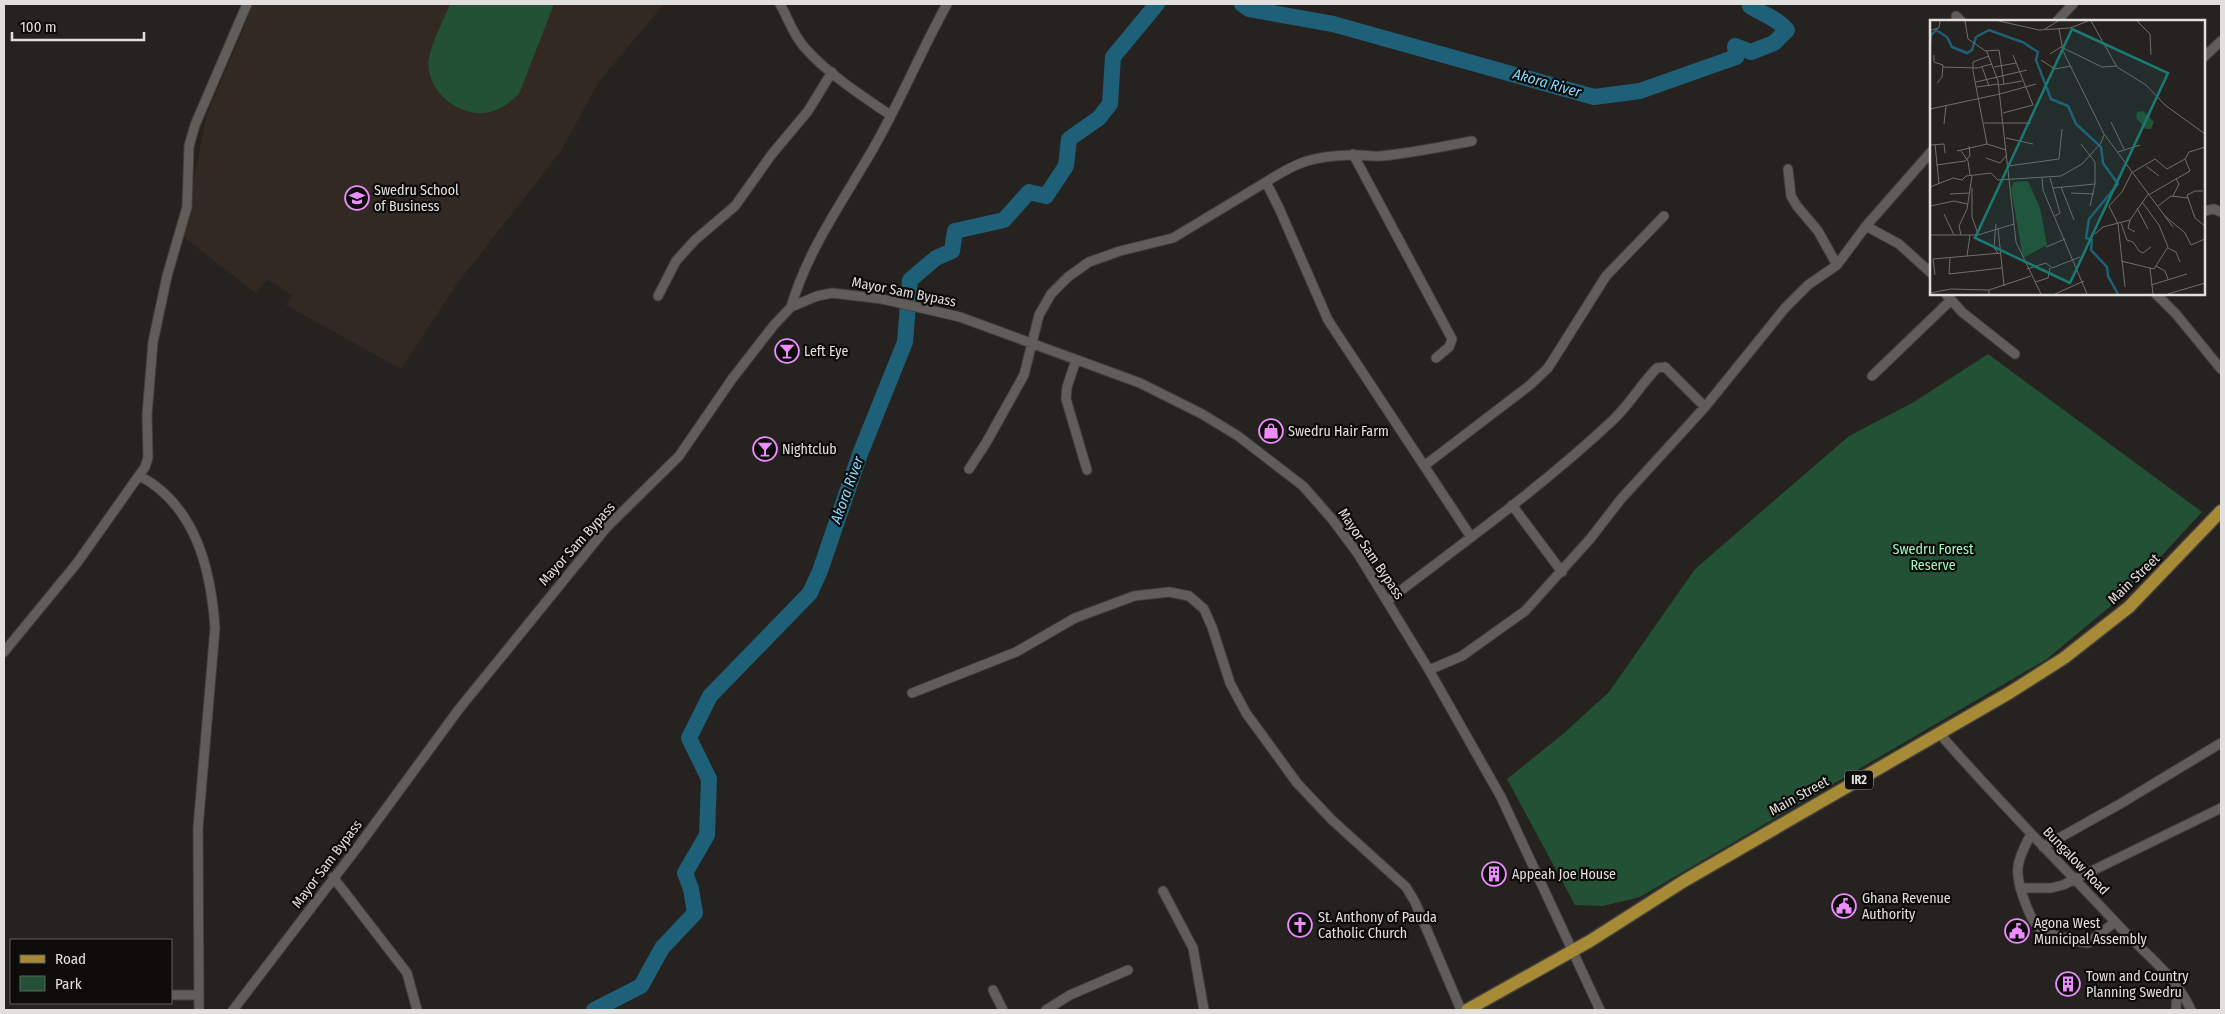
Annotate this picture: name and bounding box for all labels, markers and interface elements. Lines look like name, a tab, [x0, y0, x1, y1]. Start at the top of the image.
scale bar	[12, 10, 145, 42]
text: 100 m	[20, 18, 57, 36]
inset map	[1930, 20, 2205, 295]
water label: Akora River	[1510, 64, 1584, 102]
place label: Swedru School of Business	[374, 182, 459, 215]
school or university icon: Swedru School of Business	[344, 185, 370, 211]
street label: Mayor Sam Bypass	[850, 274, 958, 310]
bar icon: Left Eye	[774, 338, 800, 364]
place label: Left Eye	[804, 343, 848, 360]
shop icon: Swedru Hair Farm	[1258, 418, 1284, 444]
place label: Swedru Hair Farm	[1288, 423, 1389, 440]
bar icon: Nightclub	[752, 436, 778, 462]
place label: Nightclub	[782, 441, 837, 458]
water label: Akora River	[826, 453, 868, 527]
street label: Mayor Sam Bypass	[535, 499, 619, 589]
street label: Mayor Sam Bypass	[1334, 505, 1408, 603]
park label: Swedru Forest Reserve	[1892, 541, 1974, 574]
street label: Main Street	[2105, 550, 2164, 608]
road number: IR2	[1845, 770, 1873, 790]
street label: Main Street	[1766, 772, 1832, 819]
street label: Mayor Sam Bypass	[288, 817, 366, 911]
street label: Bungalow Road	[2039, 823, 2113, 899]
building icon: Appeah Joe House	[1481, 861, 1507, 887]
place label: Appeah Joe House	[1512, 866, 1616, 883]
place label: Ghana Revenue Authority	[1862, 890, 1951, 923]
public building icon: Ghana Revenue Authority	[1831, 893, 1857, 919]
place label: St. Anthony of Pauda Catholic Church	[1318, 909, 1437, 942]
church icon: St. Anthony of Pauda Catholic Church	[1287, 912, 1313, 938]
place label: Agona West Municipal Assembly	[2034, 915, 2148, 948]
public building icon: Agona West Municipal Assembly	[2004, 918, 2030, 944]
legend	[10, 939, 172, 1004]
text: Road	[55, 950, 86, 968]
place label: Town and Country Planning Swedru	[2086, 968, 2189, 1001]
building icon: Town and Country Planning Swedru	[2055, 971, 2081, 997]
text: Park	[55, 975, 82, 993]

